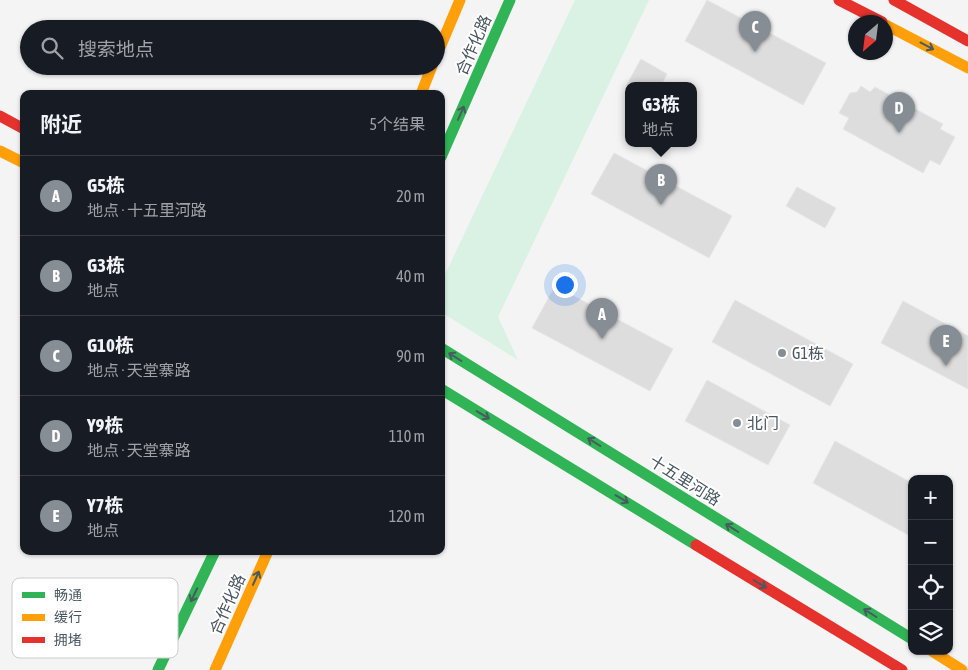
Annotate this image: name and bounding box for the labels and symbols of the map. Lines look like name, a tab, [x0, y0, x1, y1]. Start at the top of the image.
pin: C	[739, 11, 771, 52]
street label: 合作化路	[452, 12, 494, 78]
north arrow	[848, 15, 893, 60]
one-way arrow	[919, 42, 933, 52]
pin: D	[883, 92, 915, 133]
one-way arrow	[456, 106, 466, 121]
pin: B	[645, 164, 677, 205]
your location	[552, 272, 578, 298]
pin: A	[586, 298, 618, 339]
pin: E	[930, 325, 962, 366]
place label: G1栋	[792, 344, 824, 362]
marker: G1栋	[776, 347, 788, 359]
one-way arrow	[449, 352, 463, 362]
one-way arrow	[475, 410, 489, 420]
place label: 北门	[747, 414, 779, 432]
marker: 北门	[731, 417, 743, 429]
one-way arrow	[587, 437, 601, 447]
street label: 十五里河路	[646, 451, 724, 509]
one-way arrow	[614, 495, 628, 505]
one-way arrow	[725, 522, 739, 533]
street label: 合作化路	[206, 571, 248, 637]
one-way arrow	[252, 571, 262, 586]
legend	[12, 578, 178, 658]
one-way arrow	[753, 579, 767, 589]
text: 畅通	[54, 587, 82, 603]
one-way arrow	[188, 587, 198, 602]
one-way arrow	[864, 608, 878, 618]
text: 缓行	[54, 609, 82, 625]
text: 拥堵	[54, 632, 82, 648]

